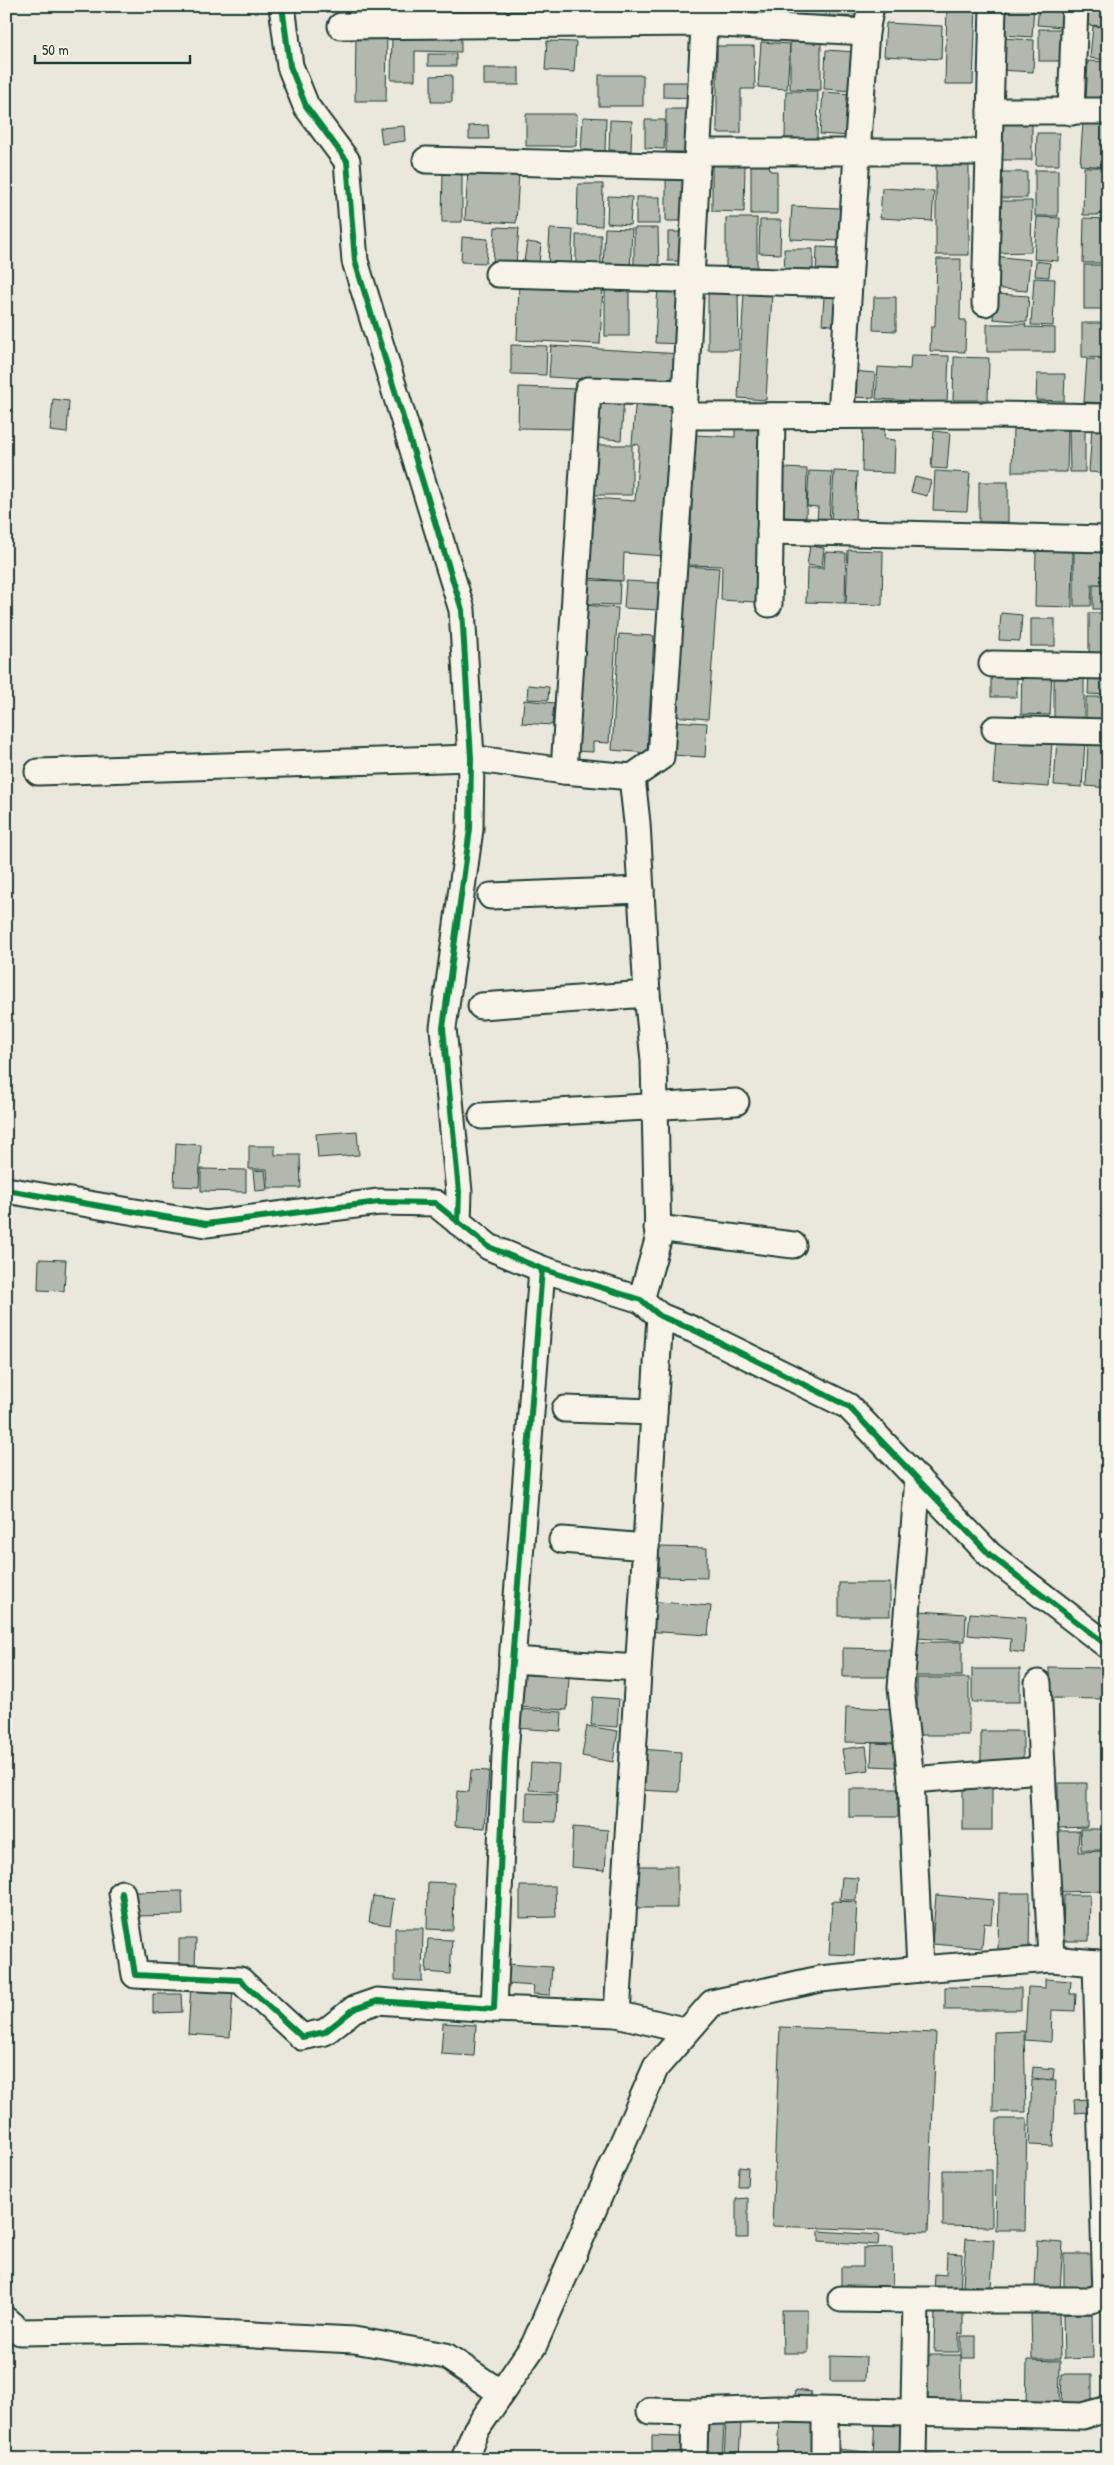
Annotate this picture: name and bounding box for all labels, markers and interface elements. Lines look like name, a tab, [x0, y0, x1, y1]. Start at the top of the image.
scale bar	[35, 32, 190, 64]
text: 50 m	[42, 39, 69, 60]

